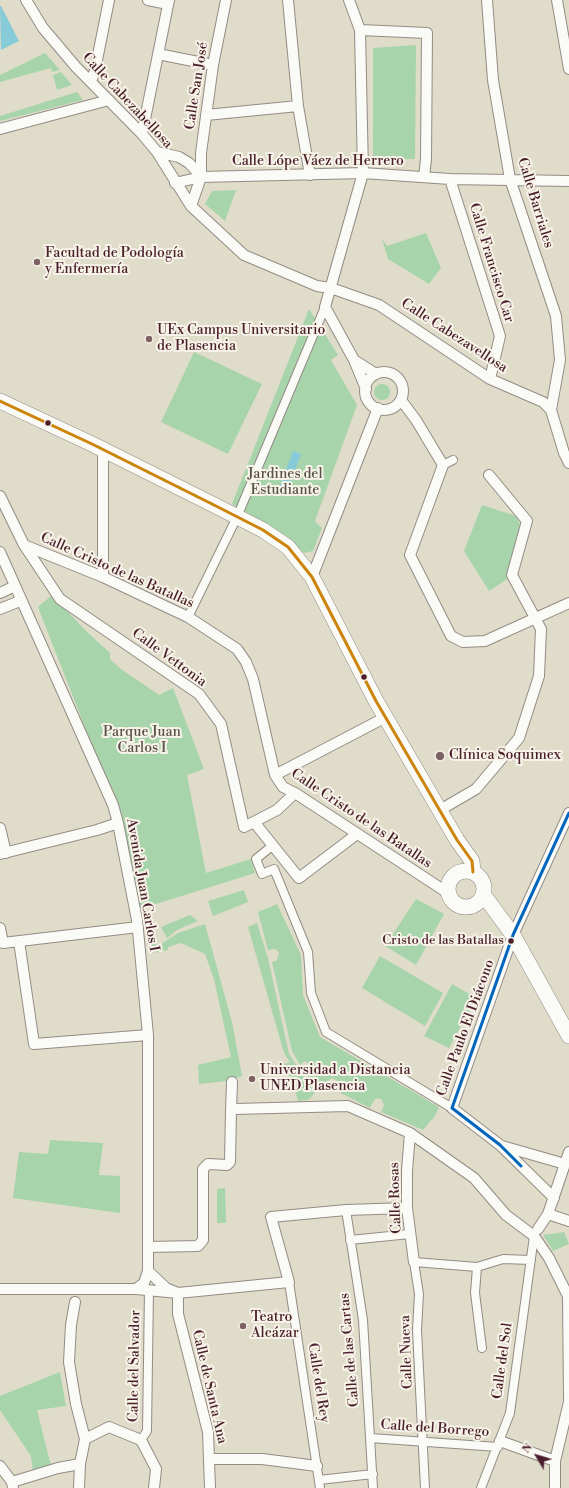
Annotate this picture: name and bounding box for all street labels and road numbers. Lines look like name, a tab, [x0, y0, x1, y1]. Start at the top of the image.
street label: Calle San José	[182, 41, 212, 131]
street label: Calle Cabezabellosa	[78, 50, 176, 152]
street label: Calle Lópe Váez de Herrero	[232, 154, 404, 170]
street label: Calle Barriales	[513, 156, 557, 250]
street label: Calle Francisco Car	[465, 201, 517, 325]
street label: Calle Cabezavellosa	[398, 295, 510, 377]
street label: Calle Cristo de las Batallas	[38, 530, 196, 612]
street label: Calle Vettonia	[128, 625, 210, 691]
street label: Calle Cristo de las Batallas	[287, 766, 435, 872]
street label: Avenida Juan Carlos I	[122, 817, 162, 953]
street label: Calle Paulo El Diácono	[433, 957, 499, 1099]
street label: Calle Rosas	[386, 1162, 406, 1234]
street label: Calle de las Cartas	[337, 1292, 363, 1408]
street label: Calle del Salvador	[126, 1310, 144, 1422]
street label: Calle Nueva	[397, 1315, 417, 1389]
street label: Calle del Sol	[489, 1322, 517, 1400]
street label: Calle de Santa Ana	[188, 1328, 230, 1446]
street label: Calle del Rey	[303, 1342, 333, 1424]
street label: Calle del Borrego	[380, 1417, 490, 1441]

